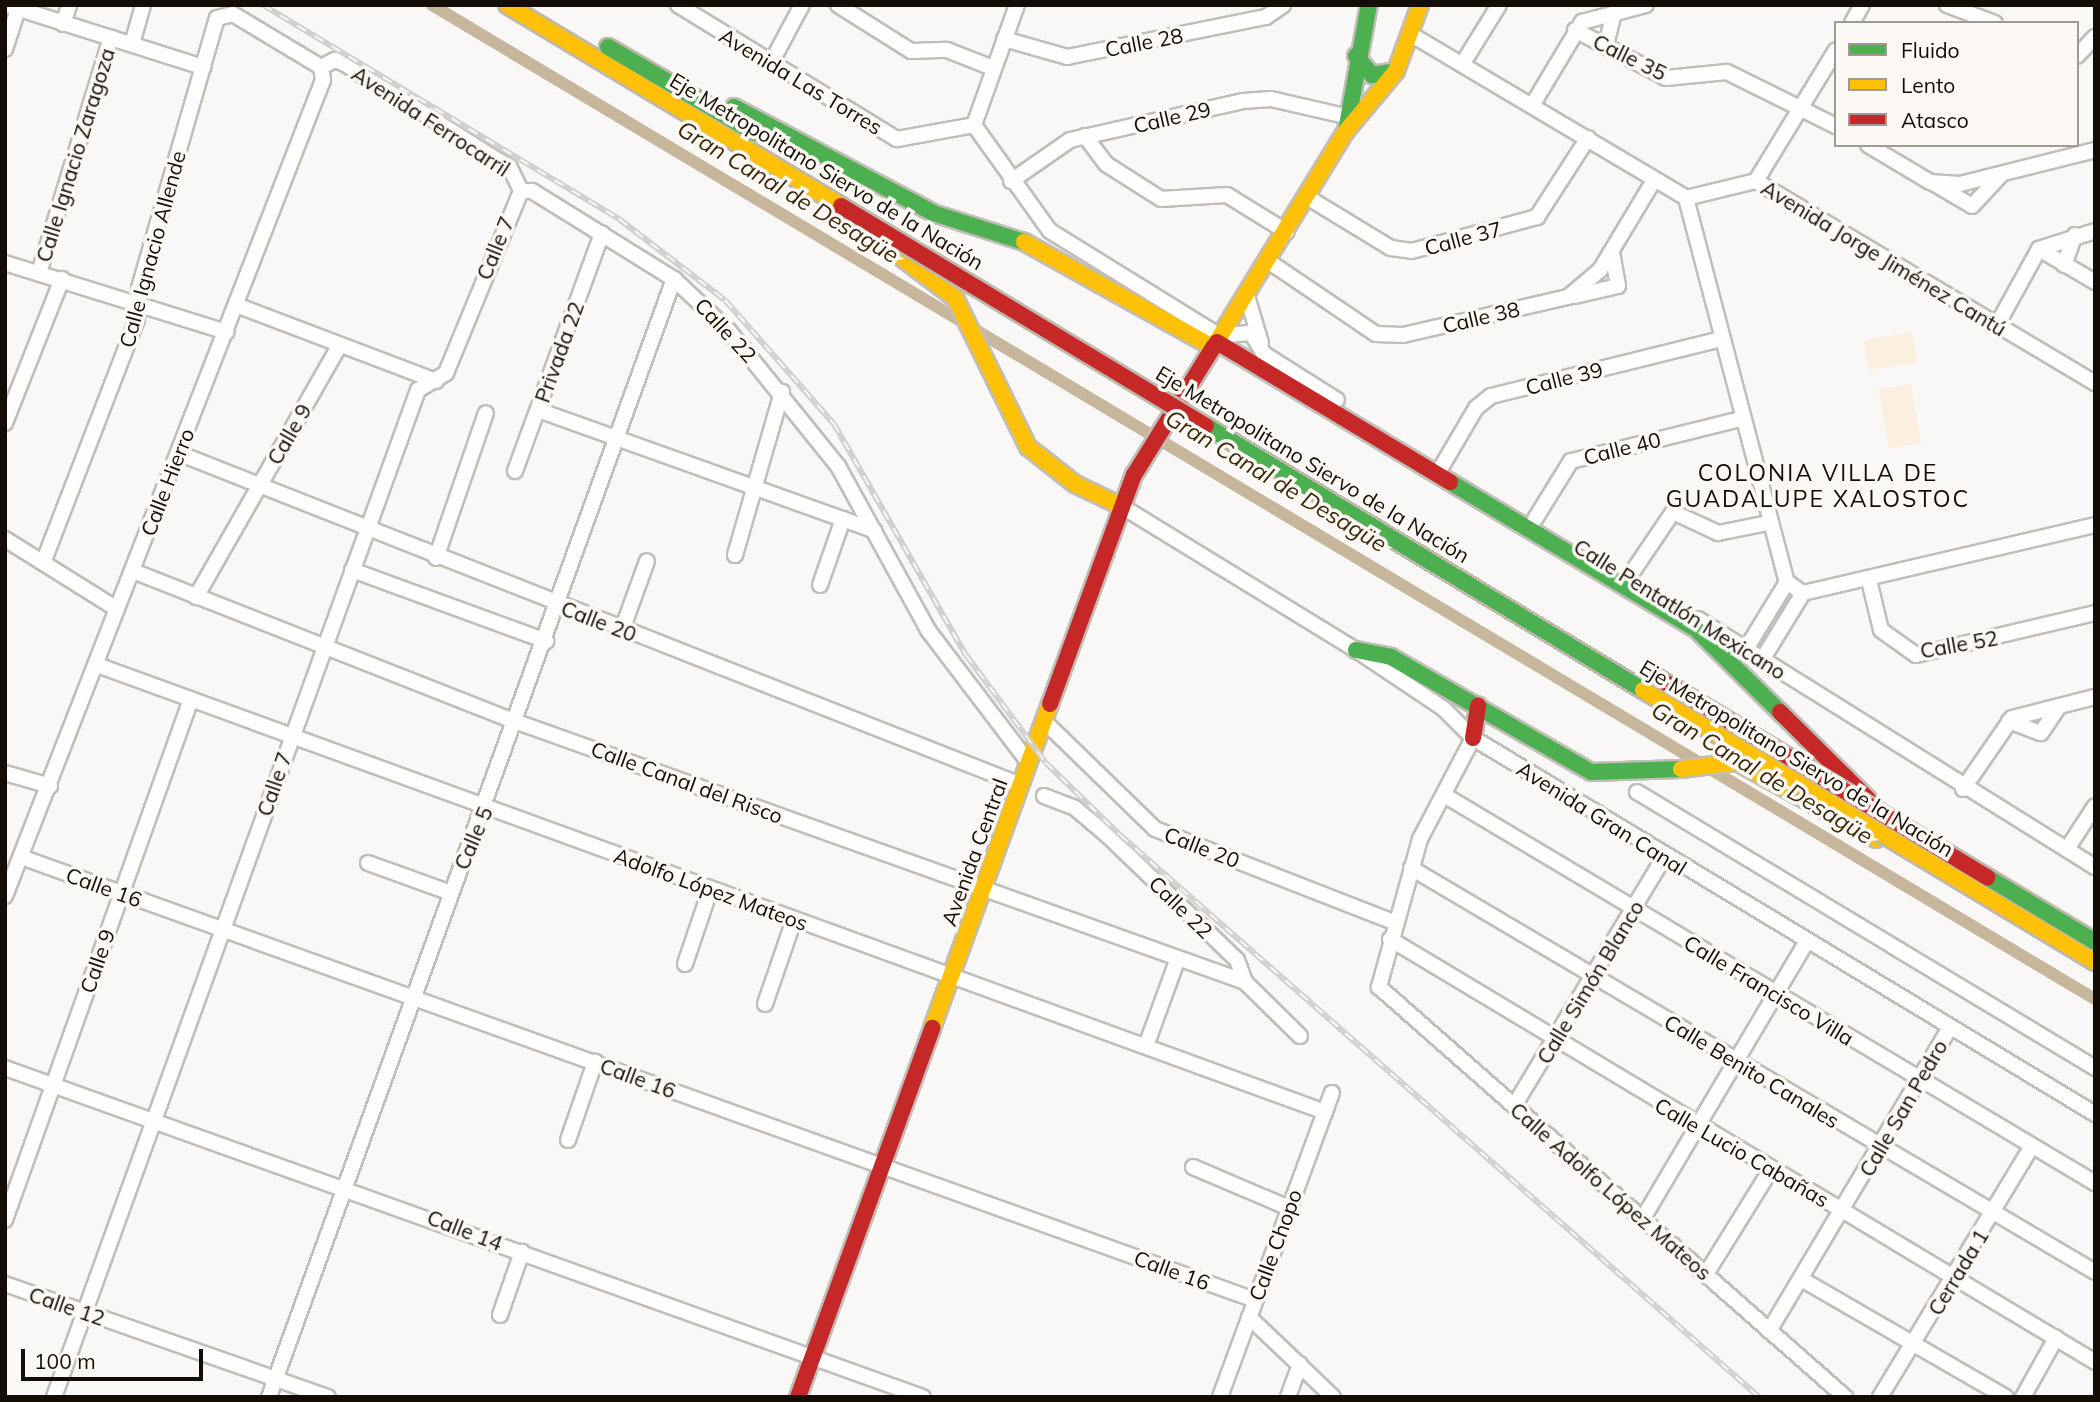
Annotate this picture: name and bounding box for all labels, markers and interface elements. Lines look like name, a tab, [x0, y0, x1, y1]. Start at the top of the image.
legend	[1834, 21, 2079, 147]
street label: Avenida Las Torres	[715, 22, 887, 140]
street label: Calle 28	[1103, 22, 1185, 62]
street label: Calle 35	[1589, 28, 1671, 86]
text: Fluido	[1901, 37, 1960, 63]
street label: Calle Ignacio Zaragoza	[30, 45, 120, 265]
street label: Avenida Ferrocarril	[347, 60, 515, 182]
street label: Eje Metropolitano Siervo de la Nación	[666, 67, 988, 275]
text: Lento	[1901, 72, 1955, 98]
street label: Calle 29	[1131, 96, 1213, 138]
text: Atasco	[1901, 107, 1969, 133]
water label: Gran Canal de Desagüe	[672, 115, 904, 269]
street label: Calle Ignacio Allende	[114, 148, 190, 350]
street label: Avenida Jorge Jiménez Cantú	[1757, 175, 2011, 341]
street label: Calle 7	[471, 213, 519, 283]
street label: Calle 37	[1422, 216, 1504, 260]
street label: Calle 22	[690, 293, 762, 367]
street label: Calle 38	[1440, 296, 1522, 338]
street label: Privada 22	[529, 298, 589, 406]
street label: Calle 39	[1523, 356, 1605, 400]
street label: Eje Metropolitano Siervo de la Nación	[1152, 360, 1474, 568]
street label: Calle 9	[262, 399, 316, 469]
water label: Gran Canal de Desagüe	[1160, 404, 1392, 558]
street label: Calle Hierro	[135, 425, 199, 539]
street label: Calle 40	[1581, 426, 1663, 470]
district label: COLONIA VILLA DE GUADALUPE XALOSTOC	[1668, 459, 1968, 513]
street label: Calle Pentatlón Mexicano	[1569, 533, 1791, 685]
street label: Calle 20	[558, 595, 640, 647]
street label: Calle 52	[1918, 625, 2000, 663]
street label: Eje Metropolitano Siervo de la Nación	[1636, 654, 1958, 862]
water label: Gran Canal de Desagüe	[1646, 696, 1878, 850]
street label: Calle Canal del Risco	[588, 736, 786, 828]
street label: Calle 7	[251, 749, 297, 819]
street label: Avenida Gran Canal	[1513, 756, 1691, 880]
street label: Avenida Central	[936, 775, 1012, 929]
street label: Calle 5	[448, 803, 498, 873]
street label: Calle 20	[1161, 821, 1243, 873]
street label: Adolfo López Mateos	[611, 842, 811, 936]
street label: Calle 16	[63, 862, 145, 912]
street label: Calle 22	[1144, 871, 1218, 943]
street label: Calle Simón Blanco	[1531, 896, 1649, 1068]
street label: Calle 9	[74, 926, 120, 996]
street label: Calle Francisco Villa	[1680, 929, 1858, 1051]
street label: Calle Benito Canales	[1660, 1009, 1844, 1133]
street label: Calle San Pedro	[1854, 1035, 1952, 1181]
street label: Calle 16	[597, 1053, 679, 1103]
street label: Calle Lucio Cabañas	[1650, 1092, 1834, 1212]
street label: Calle Adolfo López Mateos	[1505, 1097, 1717, 1285]
street label: Calle Chopo	[1243, 1186, 1307, 1304]
street label: Calle 14	[424, 1204, 506, 1256]
street label: Cerrada 1	[1922, 1224, 1994, 1320]
street label: Calle 16	[1131, 1245, 1213, 1295]
street label: Calle 12	[26, 1281, 108, 1331]
scale bar	[24, 1336, 206, 1380]
text: 100 m	[34, 1348, 96, 1374]

